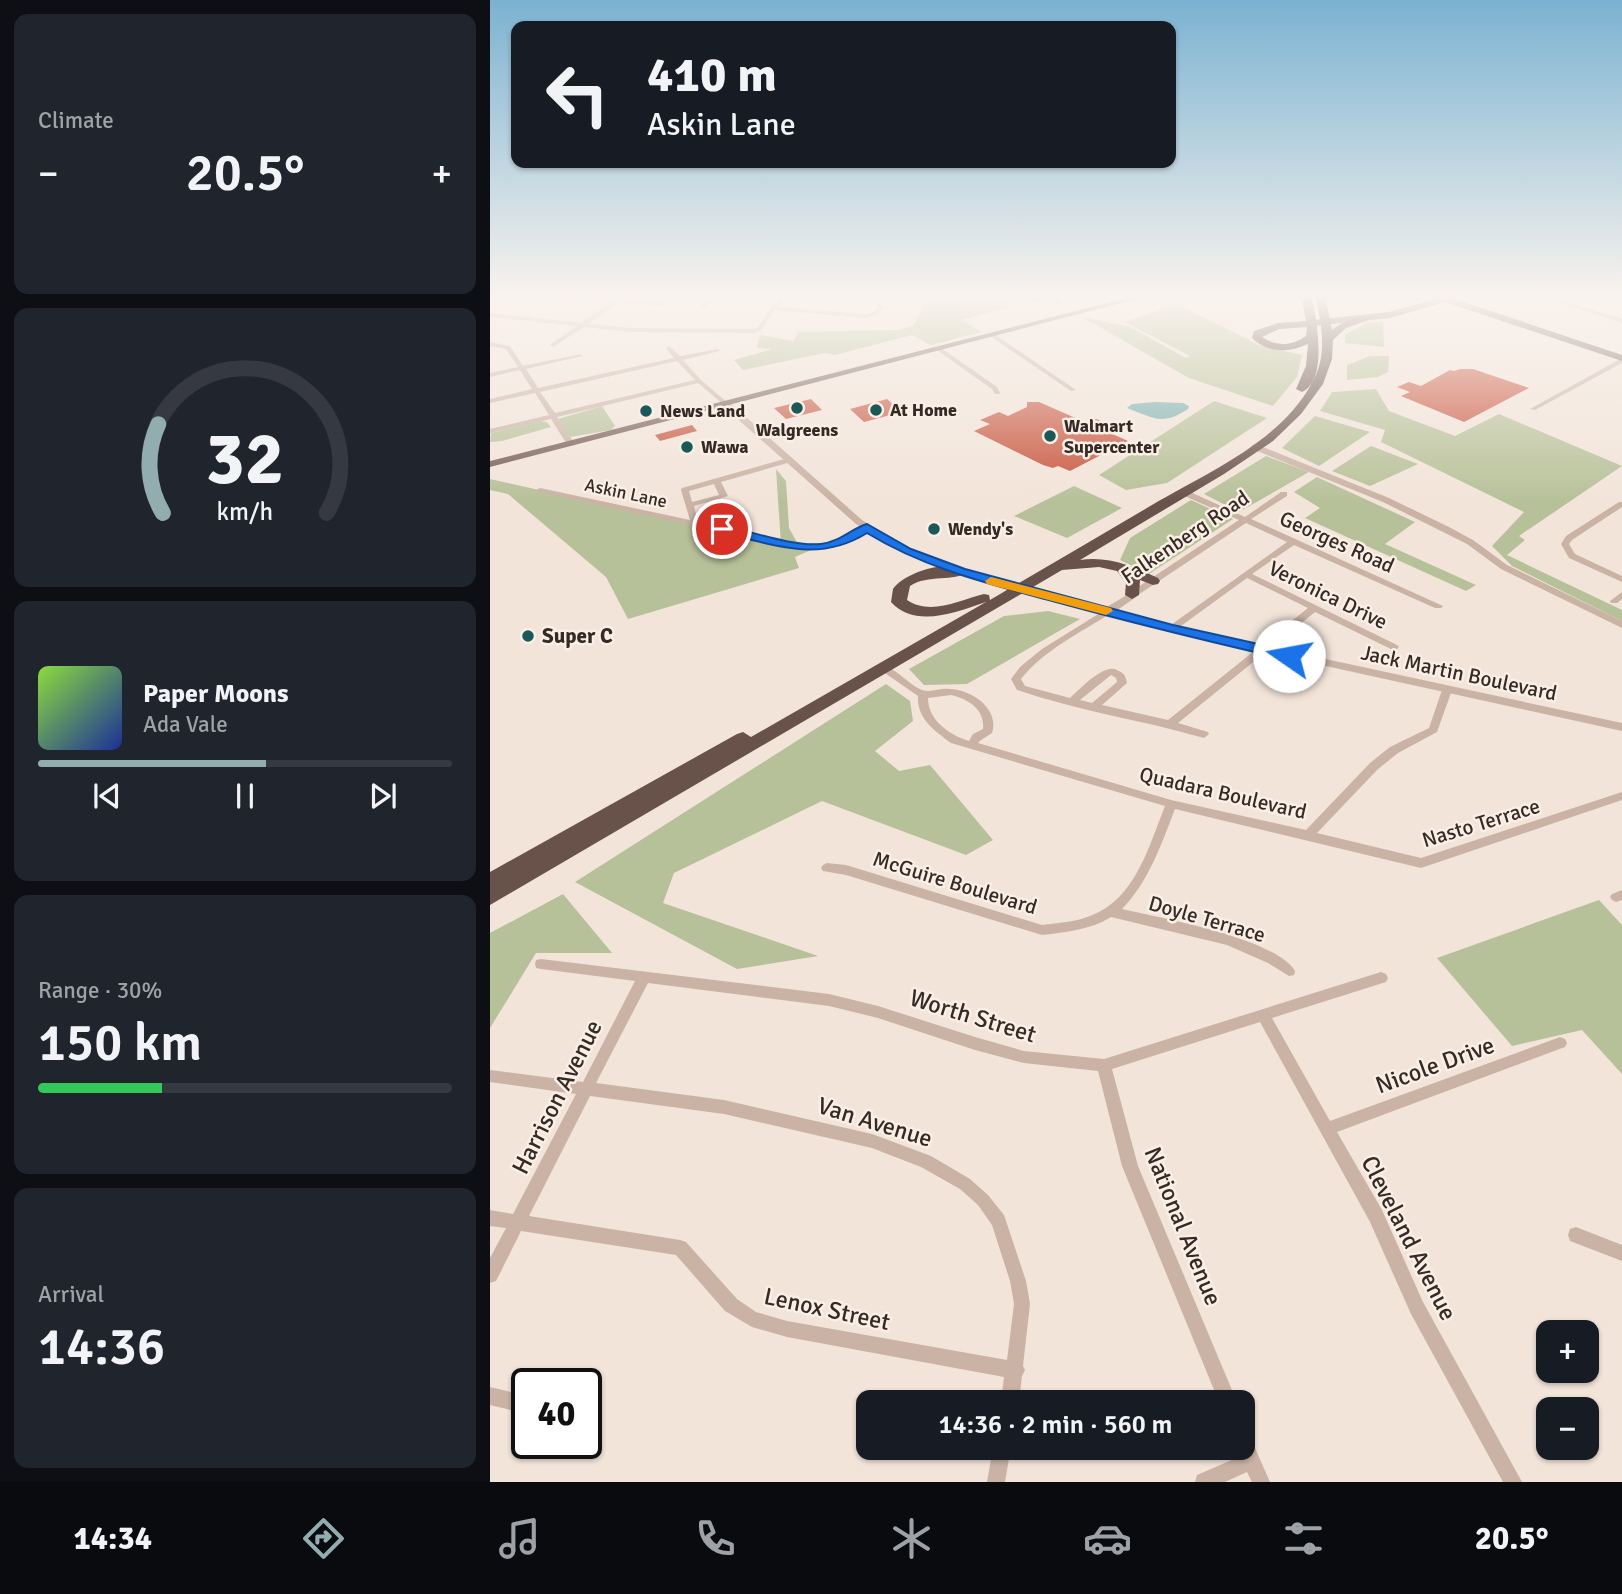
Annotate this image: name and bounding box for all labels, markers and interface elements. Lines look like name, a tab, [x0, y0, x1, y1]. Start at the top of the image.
text: 410 m	[647, 45, 777, 105]
icon: left	[532, 49, 623, 140]
text: Askin Lane	[647, 105, 796, 144]
text: Climate	[38, 106, 114, 135]
text: 20.5°	[186, 141, 304, 205]
text: −	[38, 150, 59, 197]
text: +	[431, 150, 452, 197]
place label: At Home	[890, 399, 957, 421]
place label: News Land	[660, 400, 745, 422]
marker: Walgreens	[789, 400, 805, 416]
marker: At Home	[868, 402, 884, 418]
marker: News Land	[638, 403, 654, 419]
place label: Walmart Supercenter	[1064, 415, 1160, 458]
text: 32	[206, 416, 284, 505]
place label: Walgreens	[756, 419, 838, 441]
marker: Walmart Supercenter	[1042, 428, 1058, 444]
place label: Wawa	[701, 436, 749, 458]
marker: Wawa	[679, 439, 695, 455]
street label: Askin Lane	[583, 474, 669, 512]
street label: Falkenberg Road	[1116, 485, 1254, 589]
text: km/h	[217, 496, 273, 527]
pin	[692, 499, 752, 559]
street label: Georges Road	[1276, 505, 1398, 579]
icon: arrive	[703, 510, 741, 548]
place label: Wendy's	[948, 518, 1013, 540]
marker: Wendy's	[926, 521, 942, 537]
street label: Veronica Drive	[1264, 555, 1392, 635]
position arrow	[1252, 619, 1326, 693]
place label: Super C	[542, 623, 613, 649]
marker: Super C	[520, 628, 536, 644]
street label: Jack Martin Boulevard	[1359, 640, 1559, 706]
text: Paper Moons	[143, 678, 289, 710]
text: Ada Vale	[143, 710, 228, 739]
street label: Quadara Boulevard	[1137, 761, 1309, 825]
icon: previous	[88, 777, 126, 815]
icon: pause	[226, 777, 264, 815]
icon: next	[364, 777, 402, 815]
street label: Nasto Terrace	[1419, 793, 1543, 853]
street label: McGuire Boulevard	[870, 846, 1040, 920]
street label: Doyle Terrace	[1146, 890, 1268, 948]
text: Range · 30%	[38, 976, 162, 1005]
street label: Worth Street	[906, 983, 1040, 1049]
text: 150 km	[38, 1011, 202, 1075]
street label: Harrison Avenue	[505, 1015, 609, 1179]
street label: Nicole Drive	[1371, 1030, 1499, 1100]
street label: Van Avenue	[814, 1090, 936, 1154]
street label: National Avenue	[1138, 1142, 1228, 1310]
street label: Cleveland Avenue	[1355, 1151, 1463, 1325]
text: Arrival	[38, 1280, 104, 1309]
street label: Lenox Street	[761, 1281, 893, 1337]
text: 14:36	[38, 1315, 165, 1379]
map controls	[1536, 1320, 1599, 1460]
button: +	[1536, 1320, 1599, 1383]
speed limit sign: 40	[511, 1368, 602, 1459]
button: −	[1536, 1397, 1599, 1460]
text: 14:36 · 2 min · 560 m	[939, 1409, 1172, 1441]
icon: directions	[299, 1514, 348, 1563]
icon: music	[495, 1514, 544, 1563]
icon: phone	[691, 1514, 740, 1563]
icon: climate	[887, 1514, 936, 1563]
icon: car	[1083, 1514, 1132, 1563]
icon: filters	[1279, 1514, 1328, 1563]
text: 14:34	[73, 1519, 152, 1558]
text: 20.5°	[1475, 1519, 1549, 1558]

